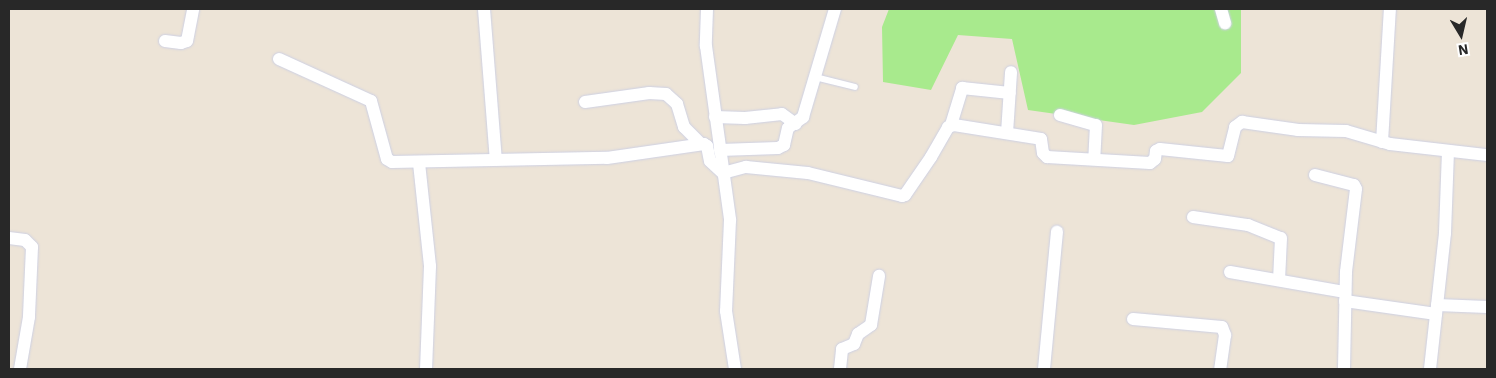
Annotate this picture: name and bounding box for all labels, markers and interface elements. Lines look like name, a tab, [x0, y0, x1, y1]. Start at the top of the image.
north arrow	[1436, 10, 1486, 60]
text: N	[1457, 40, 1470, 59]

